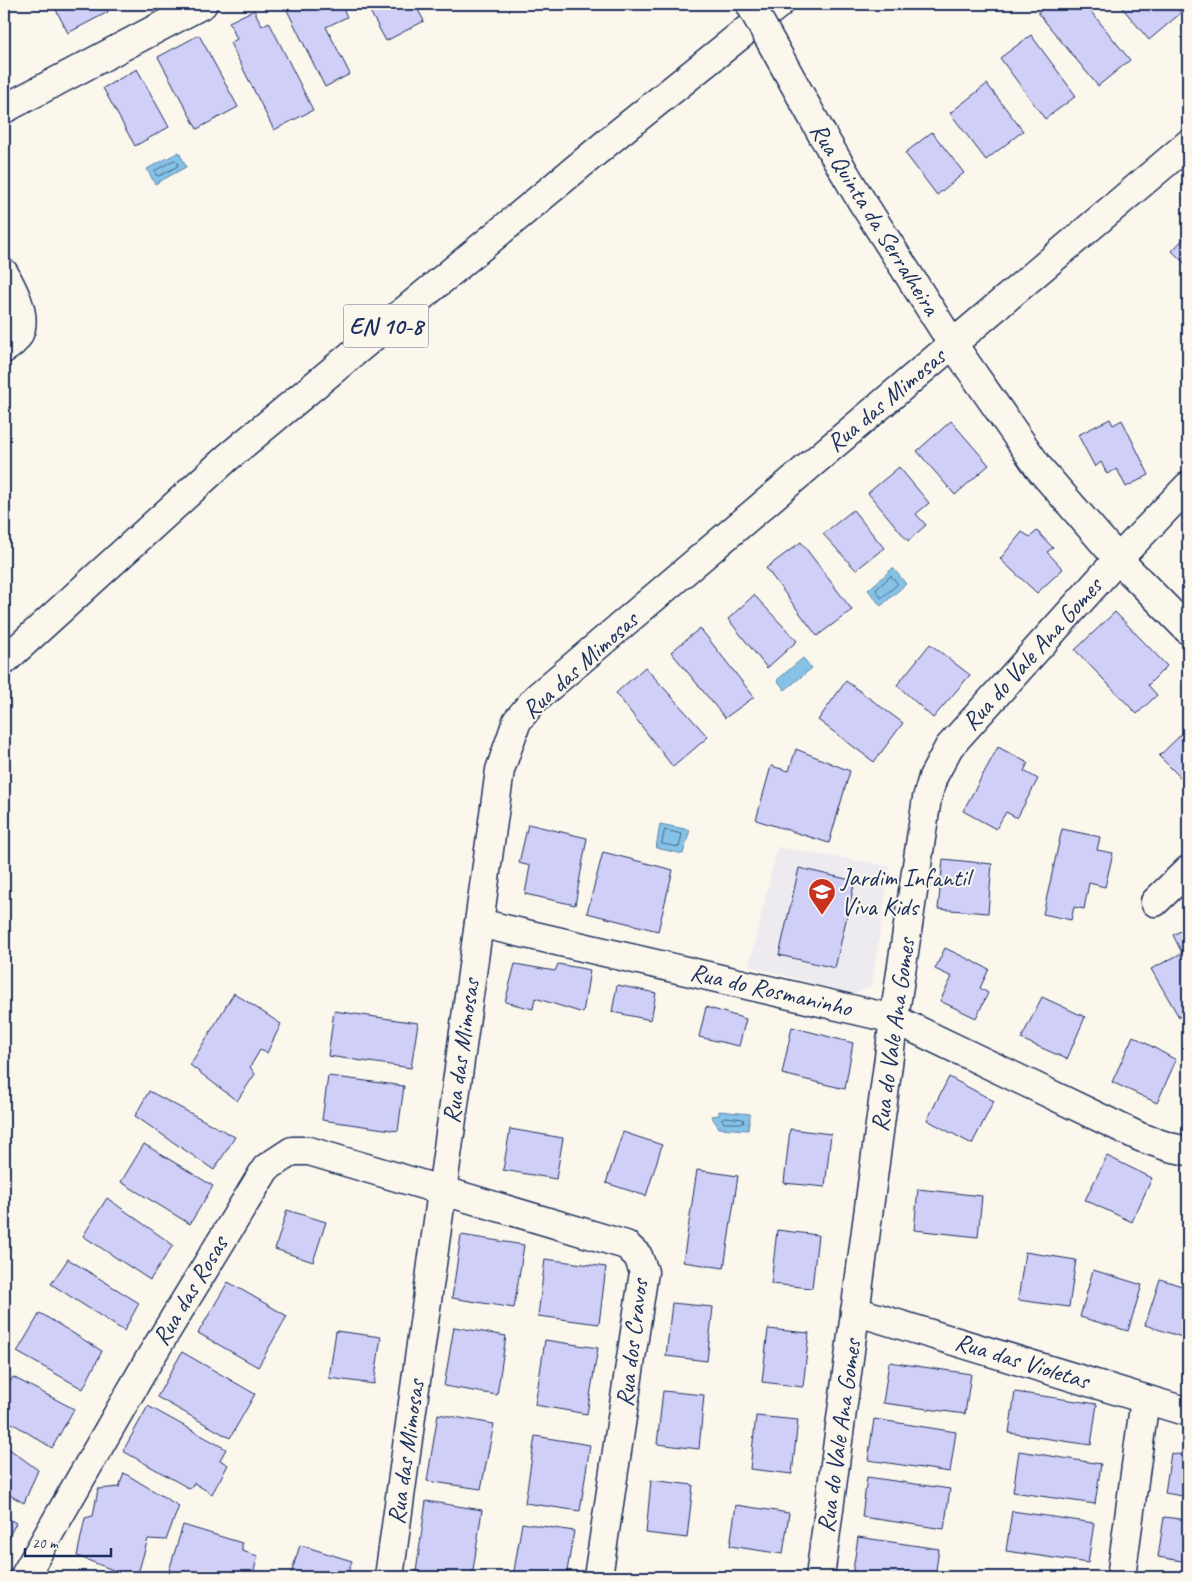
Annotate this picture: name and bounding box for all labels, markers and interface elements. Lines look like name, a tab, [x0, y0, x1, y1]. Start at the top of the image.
street label: Rua Quinta da Serralheira	[803, 117, 948, 323]
road number: EN 10-8	[344, 304, 428, 348]
street label: Rua das Mimosas	[820, 339, 954, 459]
street label: Rua do Vale Ana Gomes	[955, 569, 1111, 737]
street label: Rua das Mimosas	[515, 603, 647, 726]
place label: Jardim Infantil Viva Kids	[840, 862, 975, 923]
school or university icon: Jardim Infantil Viva Kids	[807, 877, 837, 916]
street label: Rua do Vale Ana Gomes	[864, 934, 923, 1134]
street label: Rua do Rosmaninho	[687, 956, 856, 1024]
street label: Rua das Mimosas	[435, 974, 487, 1125]
street label: Rua das Rosas	[145, 1228, 236, 1351]
street label: Rua dos Cravos	[608, 1275, 656, 1409]
street label: Rua das Violetas	[951, 1325, 1095, 1397]
street label: Rua do Vale Ana Gomes	[810, 1335, 869, 1535]
street label: Rua das Mimosas	[380, 1375, 432, 1526]
scale bar	[25, 1526, 111, 1558]
text: 20 m	[32, 1534, 59, 1553]

